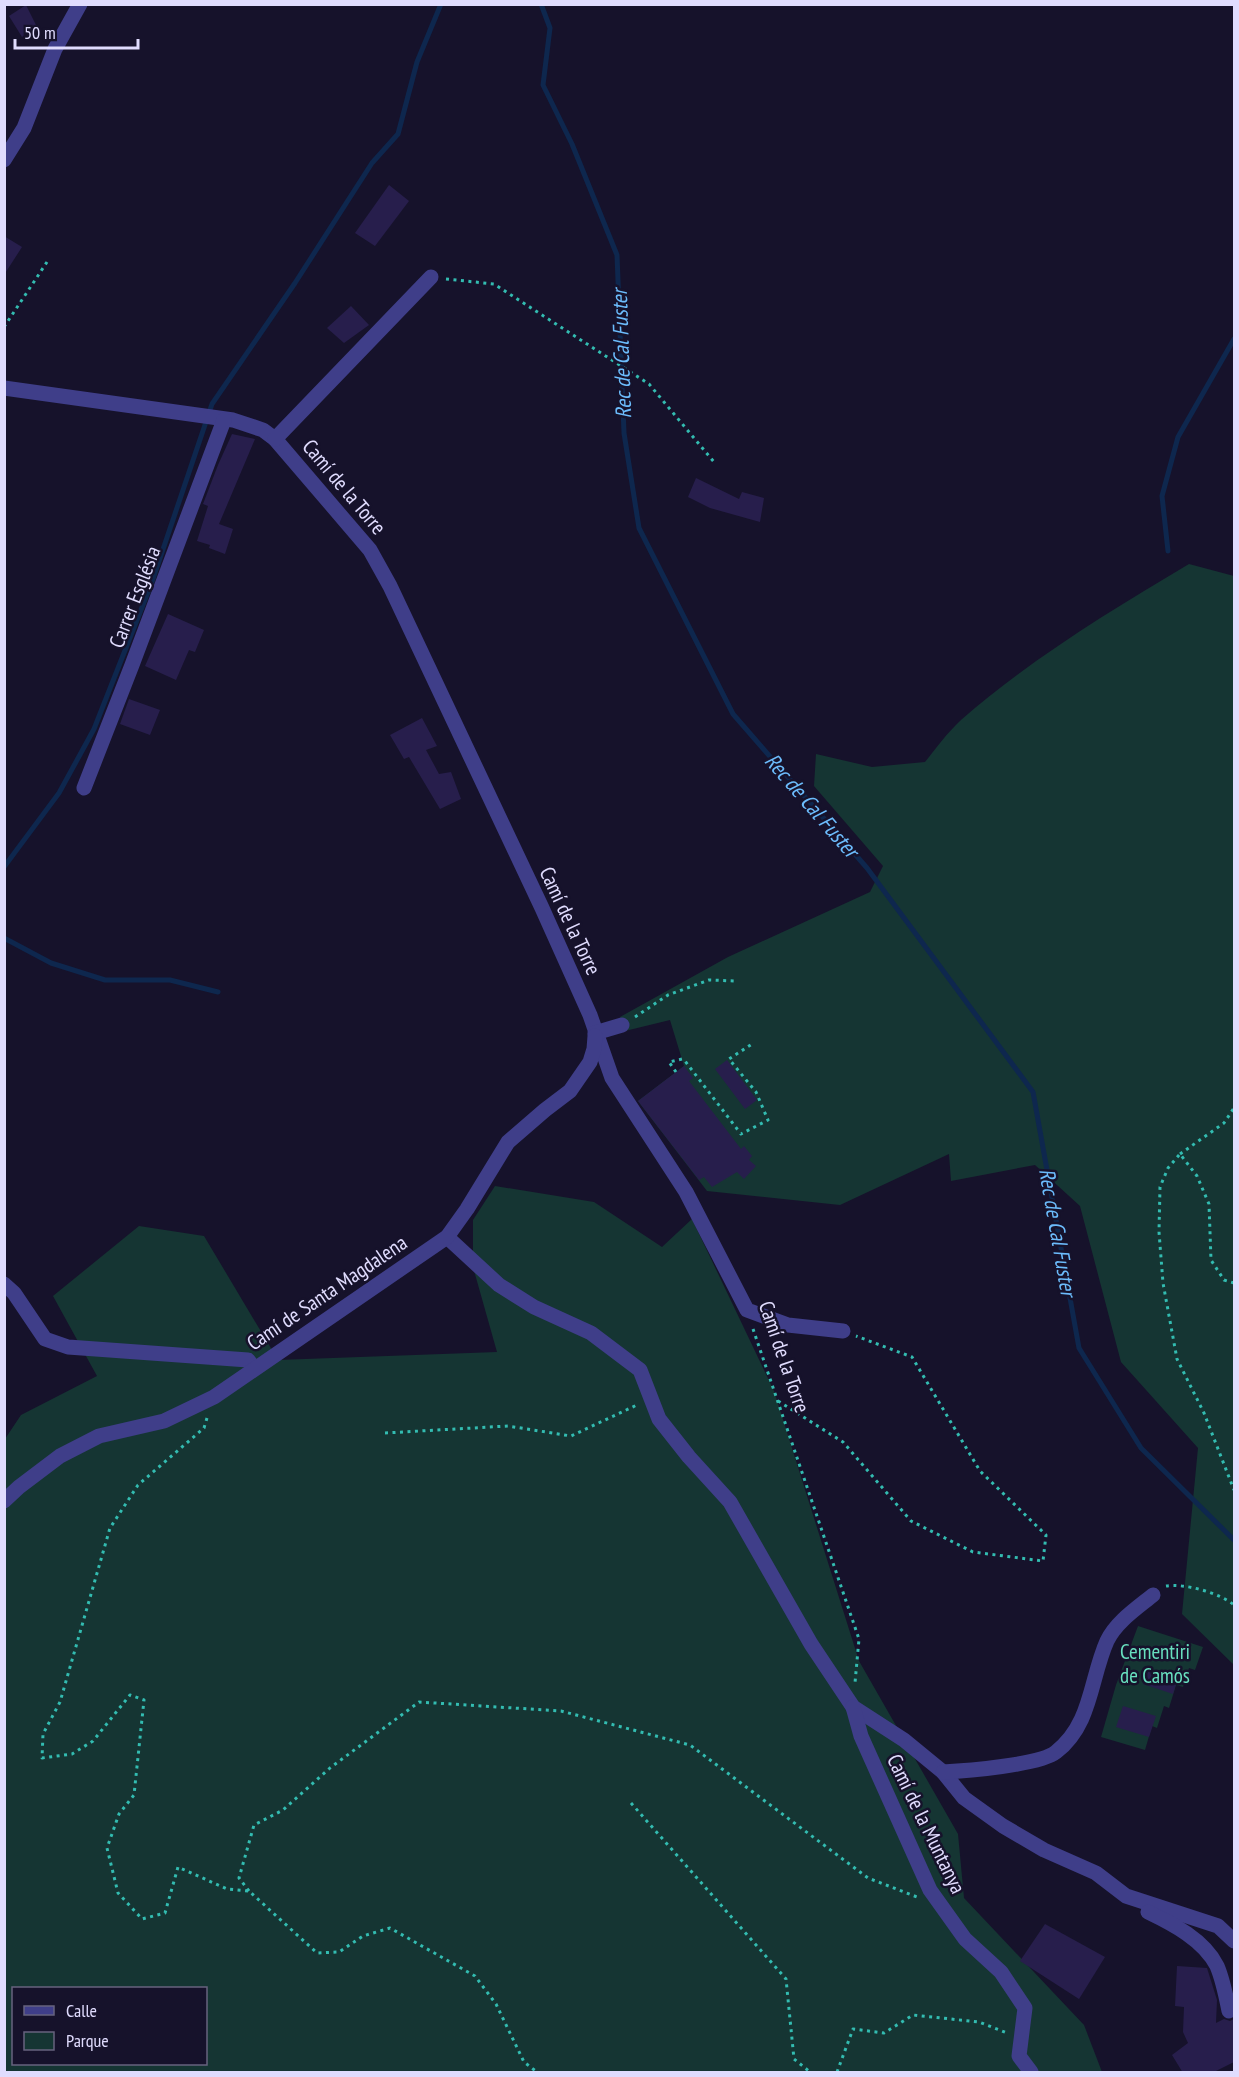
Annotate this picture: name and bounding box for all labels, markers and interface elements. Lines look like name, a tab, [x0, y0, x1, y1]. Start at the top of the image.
scale bar	[15, 12, 138, 50]
text: 50 m	[24, 21, 56, 44]
water label: Rec de Cal Fuster	[605, 286, 637, 419]
street label: Camí de la Torre	[297, 433, 392, 540]
street label: Carrer Església	[103, 542, 166, 652]
water label: Rec de Cal Fuster	[759, 747, 867, 865]
street label: Camí de la Torre	[534, 862, 607, 979]
water label: Rec de Cal Fuster	[1033, 1166, 1084, 1301]
street label: Camí de Santa Magdalena	[241, 1229, 412, 1356]
street label: Camí de la Torre	[753, 1297, 816, 1416]
park label: Cementiri de Camós	[1120, 1638, 1190, 1689]
street label: Camí de la Muntanya	[881, 1750, 972, 1898]
legend	[12, 1987, 207, 2065]
text: Calle	[66, 1999, 97, 2022]
text: Parque	[66, 2029, 109, 2052]

